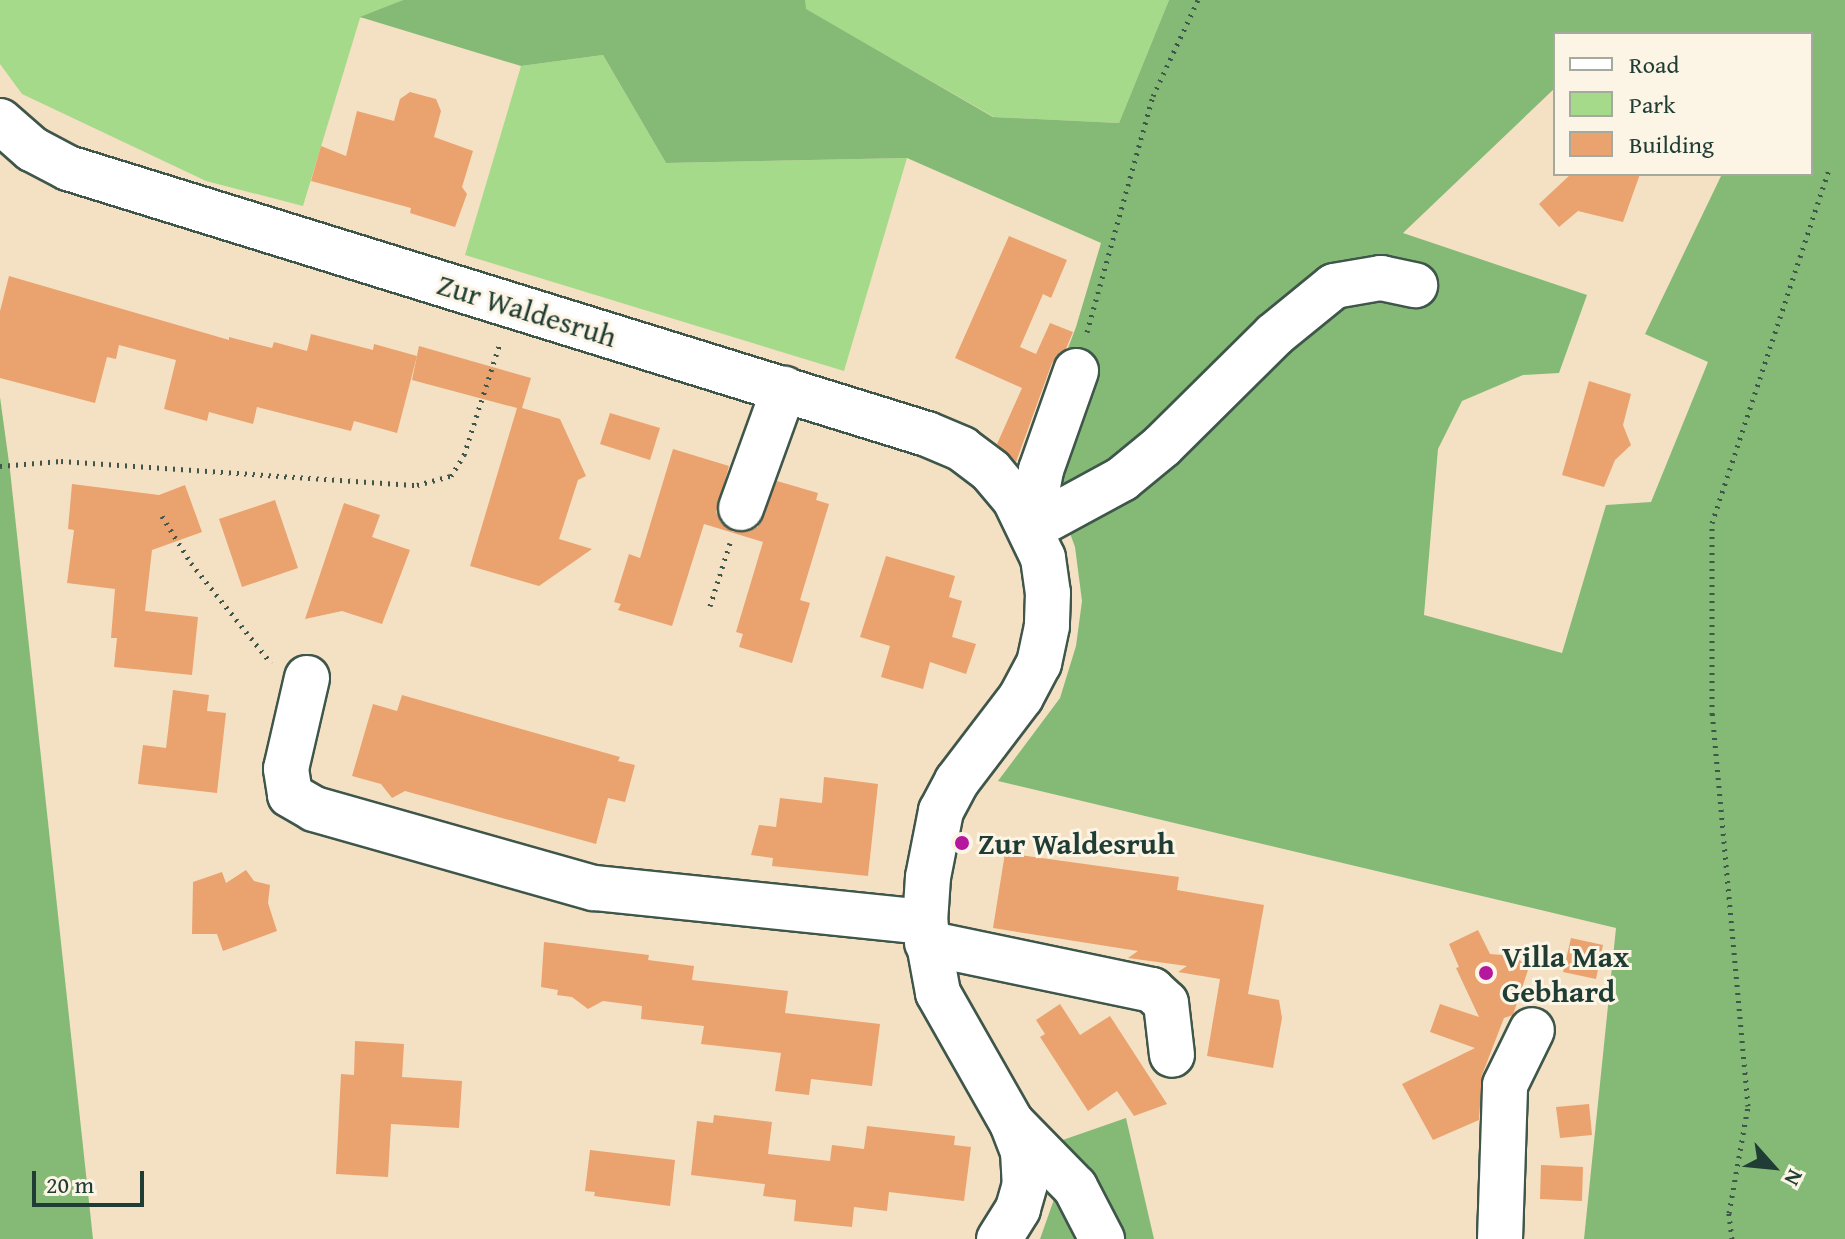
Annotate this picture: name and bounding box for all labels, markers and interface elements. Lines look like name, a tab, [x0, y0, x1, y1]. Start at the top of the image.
legend	[1553, 32, 1813, 176]
text: Road	[1629, 47, 1679, 82]
text: Park	[1629, 87, 1675, 122]
text: Building	[1629, 127, 1714, 162]
street label: Zur Waldesruh	[433, 266, 621, 354]
place label: Zur Waldesruh	[978, 825, 1175, 861]
marker: Zur Waldesruh	[953, 834, 971, 852]
place label: Villa Max Gebhard	[1502, 938, 1629, 1008]
marker: Villa Max Gebhard	[1477, 964, 1495, 982]
north arrow	[1733, 1127, 1813, 1207]
scale bar	[36, 1155, 148, 1205]
text: N	[1777, 1164, 1812, 1192]
text: 20 m	[46, 1167, 94, 1202]

